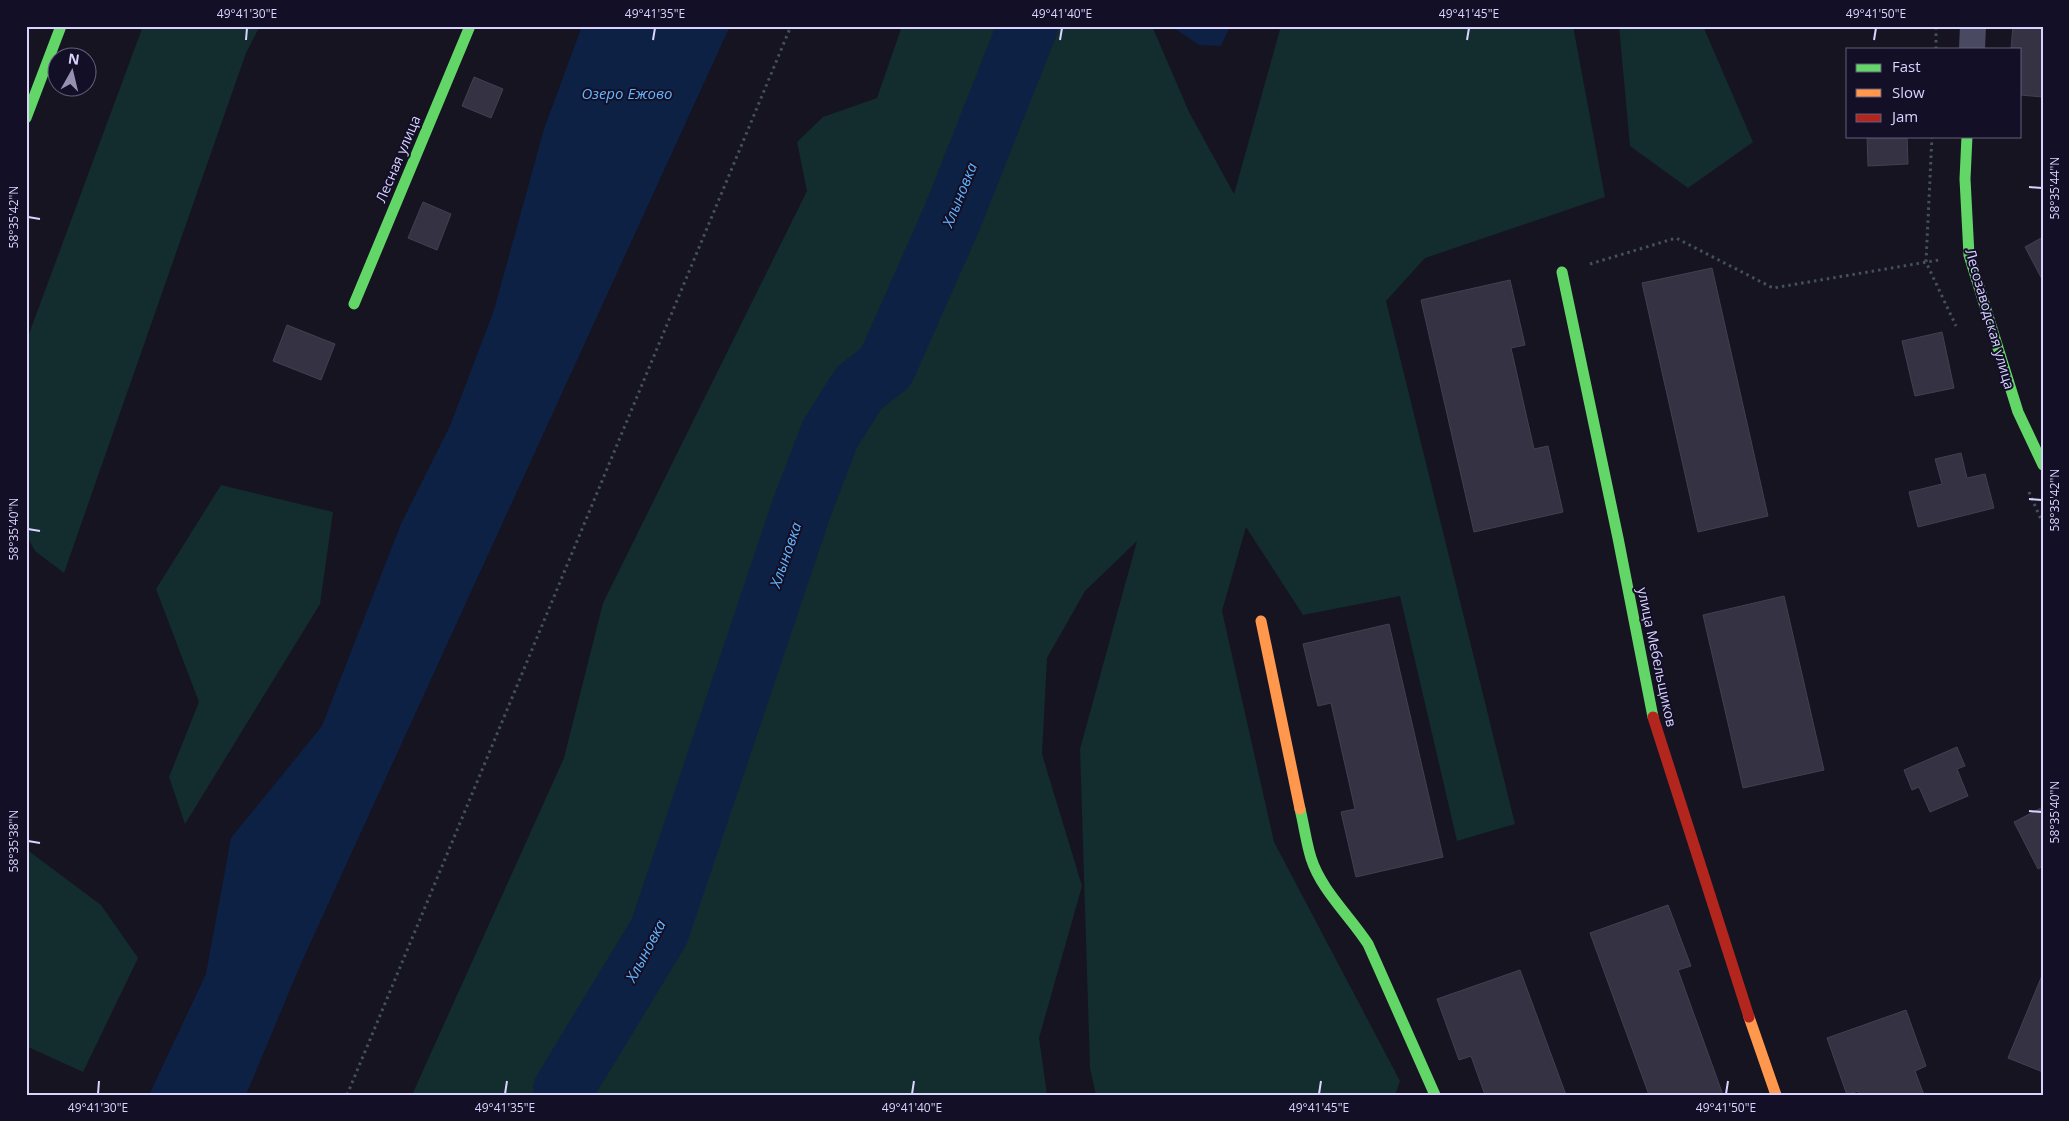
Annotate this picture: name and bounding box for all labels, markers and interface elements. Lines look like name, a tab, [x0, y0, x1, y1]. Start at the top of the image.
text: 49°41'30"E	[217, 5, 277, 22]
text: 49°41'35"E	[625, 5, 685, 22]
text: 49°41'40"E	[1032, 5, 1092, 22]
text: 49°41'45"E	[1439, 5, 1499, 22]
text: 49°41'50"E	[1846, 5, 1906, 22]
north arrow	[48, 48, 98, 98]
text: N	[67, 48, 81, 69]
legend	[1846, 48, 2022, 138]
text: Fast	[1892, 56, 1921, 76]
text: Slow	[1892, 82, 1925, 102]
water label: Озеро Ежово	[581, 83, 673, 103]
text: Jam	[1890, 106, 1918, 126]
street label: Лесная улица	[371, 112, 424, 205]
text: 58°35'44"N	[2046, 157, 2063, 219]
water label: Хлыновка	[937, 159, 981, 231]
text: 58°35'42"N	[5, 186, 22, 248]
street label: Лесозаводская улица	[1961, 246, 2020, 391]
text: 58°35'42"N	[2046, 469, 2063, 531]
text: 58°35'40"N	[5, 498, 22, 560]
water label: Хлыновка	[764, 519, 806, 591]
street label: улица Мебельщиков	[1633, 585, 1682, 728]
text: 58°35'40"N	[2046, 781, 2063, 843]
text: 58°35'38"N	[5, 810, 22, 872]
water label: Хлыновка	[620, 915, 670, 986]
text: 49°41'30"E	[68, 1099, 128, 1116]
text: 49°41'35"E	[475, 1099, 535, 1116]
text: 49°41'40"E	[882, 1099, 942, 1116]
text: 49°41'45"E	[1289, 1099, 1349, 1116]
text: 49°41'50"E	[1696, 1099, 1756, 1116]

